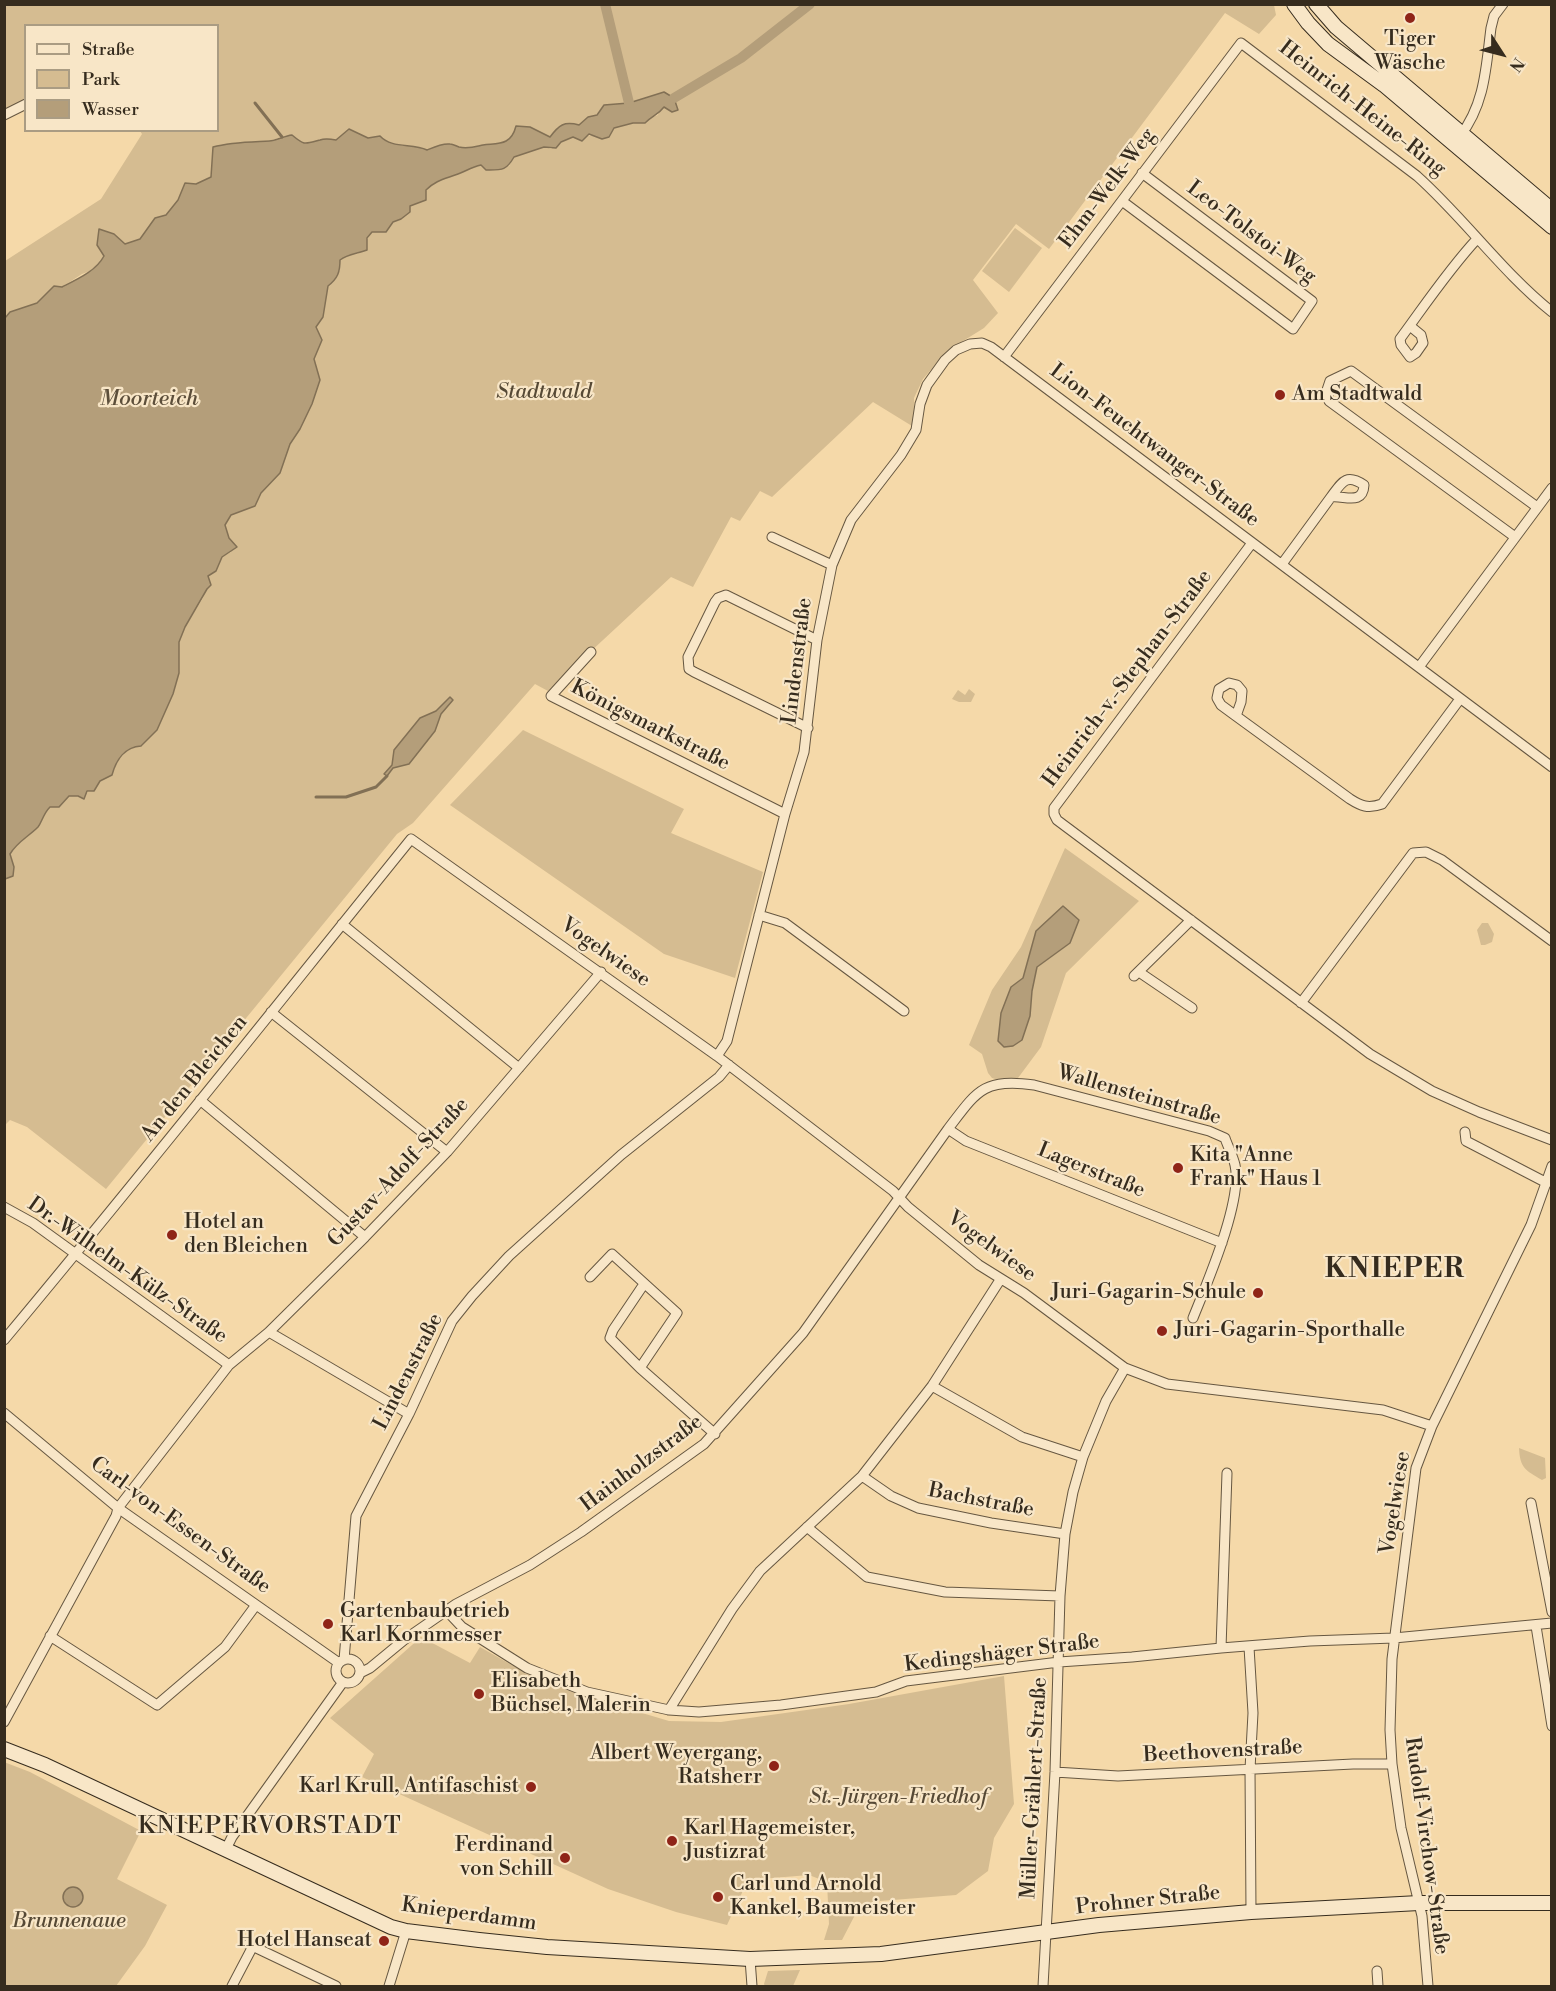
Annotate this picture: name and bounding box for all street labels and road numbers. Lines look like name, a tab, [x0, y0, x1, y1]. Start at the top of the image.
street label: Heinrich-Heine-Ring	[1273, 36, 1451, 182]
street label: Ehm-Welk-Weg	[1055, 124, 1161, 254]
street label: Leo-Tolstoi-Weg	[1181, 176, 1321, 290]
street label: Lion-Feuchtwanger-Straße	[1044, 359, 1264, 533]
street label: Heinrich-v.-Stephan-Straße	[1038, 565, 1218, 793]
street label: Lindenstraße	[778, 596, 818, 726]
street label: Königsmarkstraße	[566, 675, 734, 777]
street label: Vogelwiese	[555, 913, 655, 993]
street label: An den Bleichen	[136, 1011, 254, 1147]
street label: Wallensteinstraße	[1054, 1061, 1224, 1131]
street label: Gustav-Adolf-Straße	[323, 1093, 475, 1253]
street label: Lagerstraße	[1034, 1138, 1148, 1204]
street label: Dr.-Wilhelm-Külz-Straße	[22, 1192, 232, 1350]
street label: Vogelwiese	[941, 1206, 1041, 1288]
street label: Lindenstraße	[369, 1310, 449, 1434]
street label: Hainholzstraße	[576, 1410, 708, 1518]
street label: Vogelwiese	[1375, 1450, 1417, 1556]
street label: Carl-von-Essen-Straße	[85, 1452, 275, 1600]
street label: Bachstraße	[926, 1478, 1036, 1524]
street label: Kedingshäger Straße	[903, 1630, 1101, 1678]
street label: Müller-Grählert-Straße	[1017, 1676, 1053, 1900]
street label: Beethovenstraße	[1143, 1735, 1303, 1769]
street label: Rudolf-Virchow-Straße	[1398, 1736, 1454, 1956]
street label: Prohner Straße	[1074, 1881, 1222, 1921]
street label: Knieperdamm	[400, 1893, 538, 1937]

